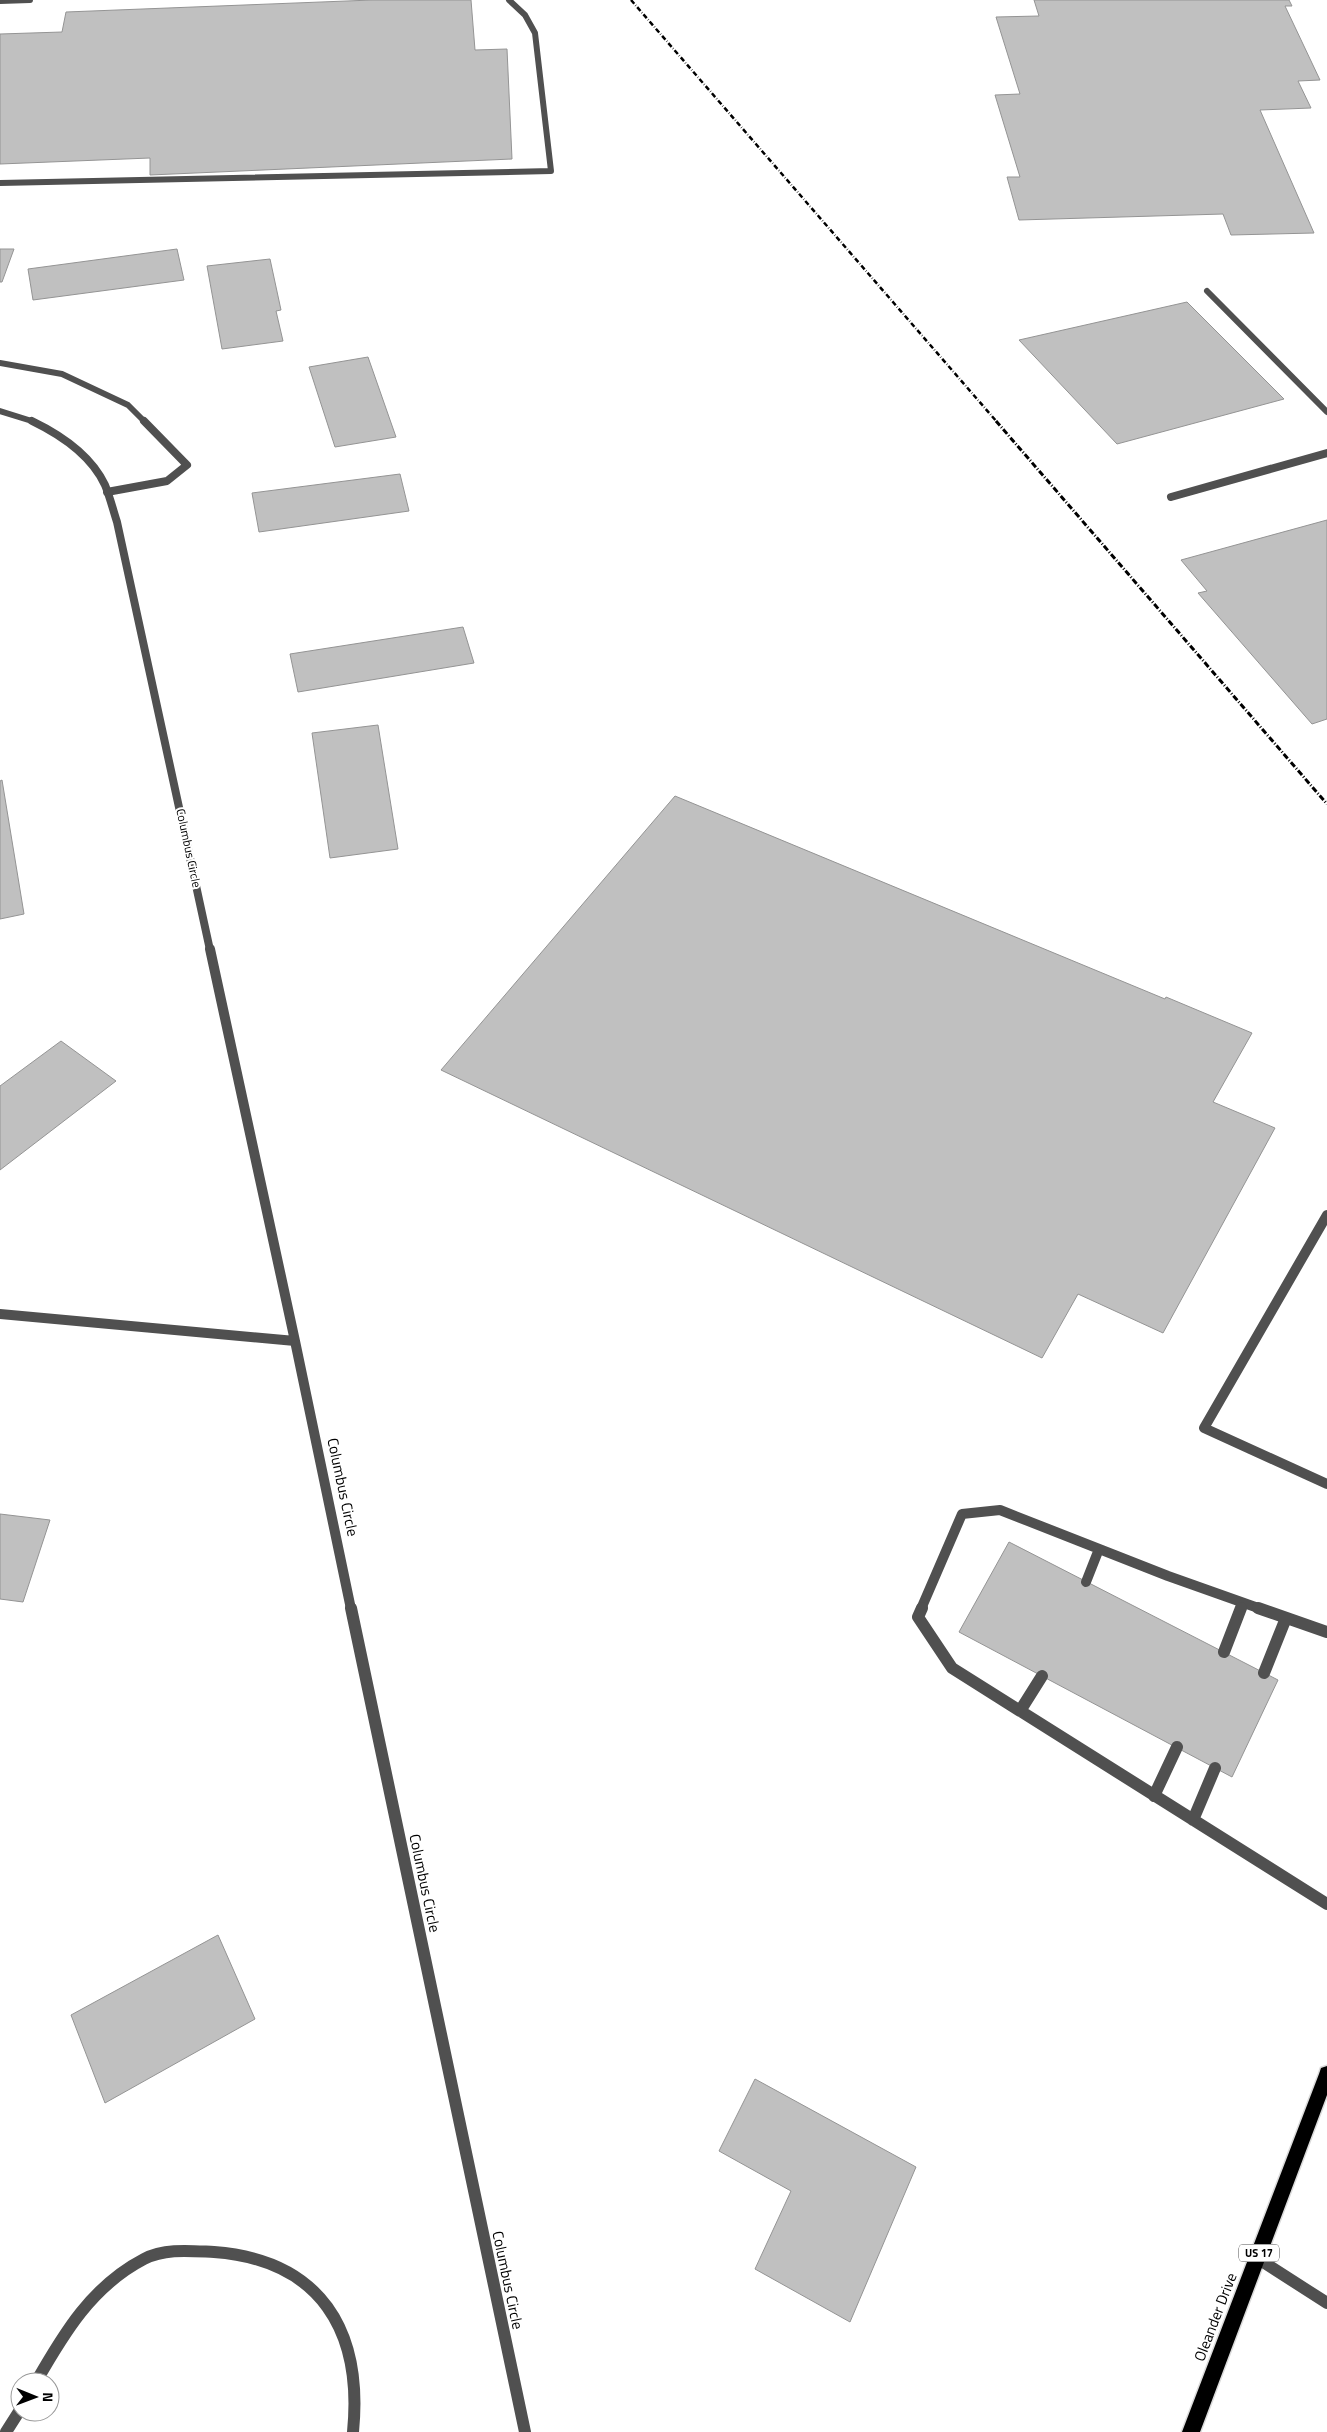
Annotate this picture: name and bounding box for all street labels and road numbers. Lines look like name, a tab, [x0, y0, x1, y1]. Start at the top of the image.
street label: Columbus Circle	[171, 807, 207, 889]
street label: Columbus Circle	[321, 1436, 365, 1538]
street label: Columbus Circle	[403, 1832, 447, 1934]
street label: Columbus Circle	[486, 2229, 530, 2331]
road number: US 17	[1239, 2244, 1279, 2262]
street label: Oleander Drive	[1188, 2269, 1242, 2365]

